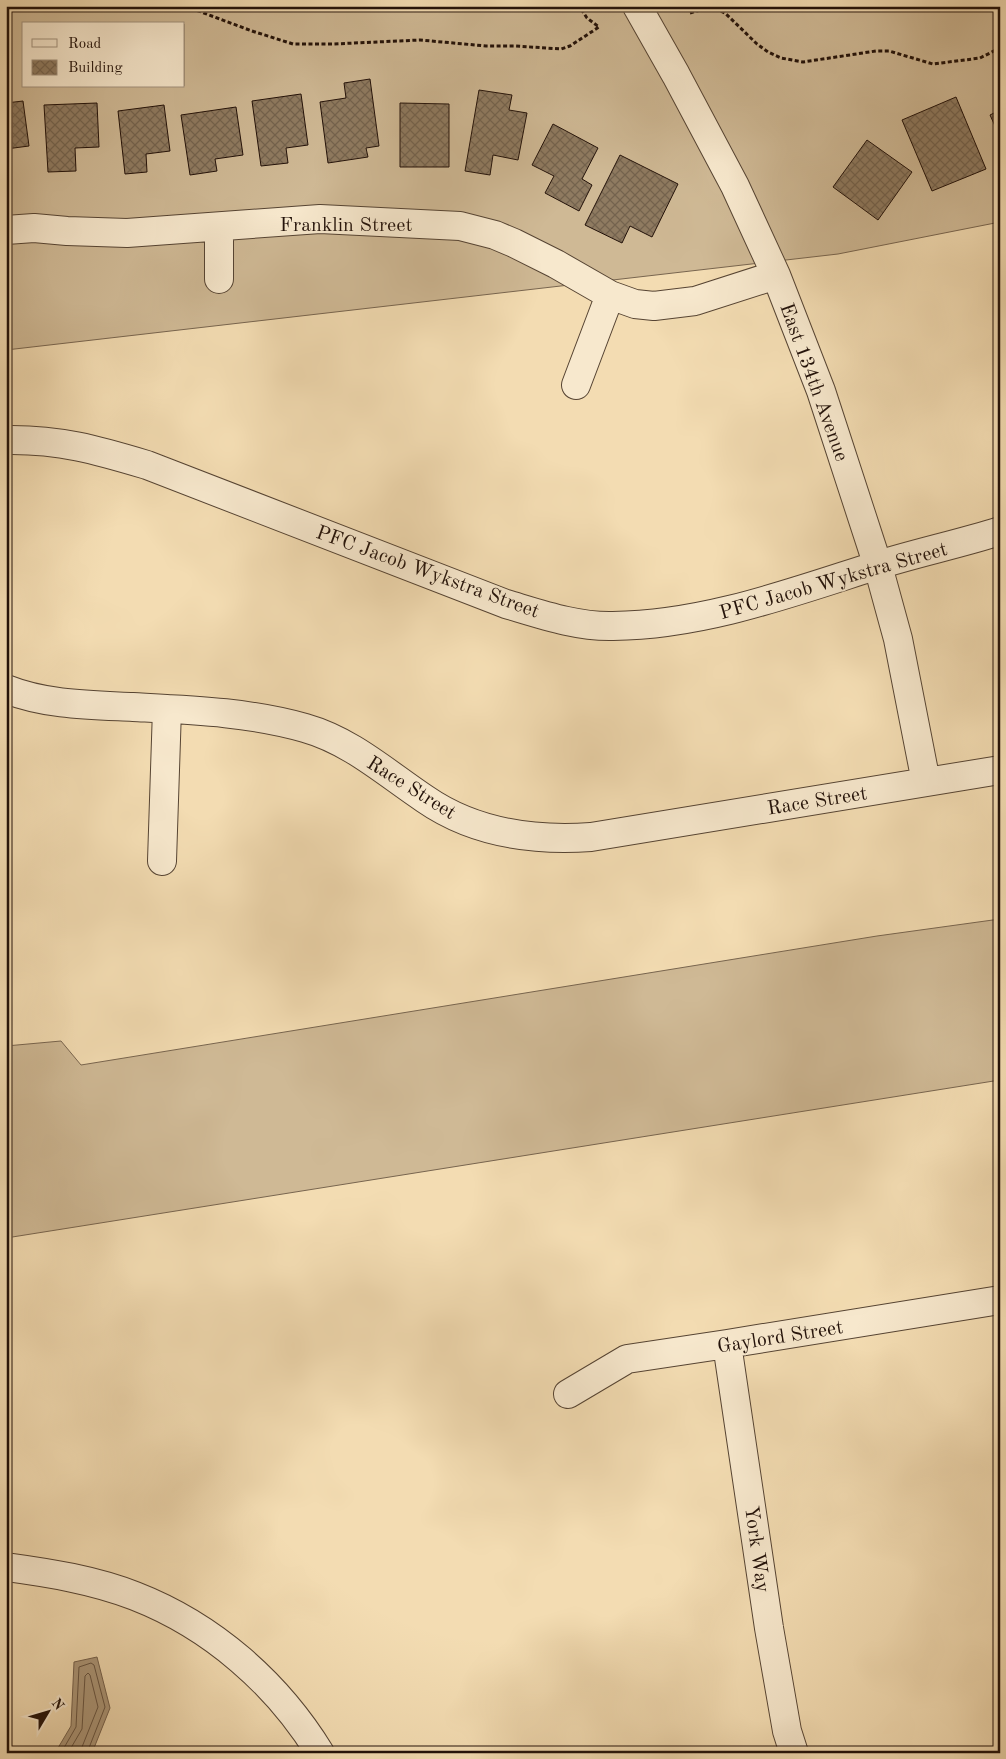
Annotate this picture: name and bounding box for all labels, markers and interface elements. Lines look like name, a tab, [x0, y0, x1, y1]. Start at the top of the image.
legend	[22, 22, 185, 88]
text: Road	[68, 37, 102, 52]
text: Building	[68, 61, 123, 76]
street label: Franklin Street	[280, 216, 413, 236]
street label: East 134th Avenue	[775, 301, 851, 464]
street label: PFC Jacob Wykstra Street	[313, 523, 542, 623]
street label: PFC Jacob Wykstra Street	[717, 540, 950, 624]
street label: Race Street	[363, 754, 459, 824]
street label: Race Street	[766, 784, 869, 820]
street label: Gaylord Street	[716, 1318, 845, 1358]
street label: York Way	[740, 1505, 772, 1594]
north arrow	[22, 1686, 72, 1736]
text: N	[49, 1696, 66, 1713]

